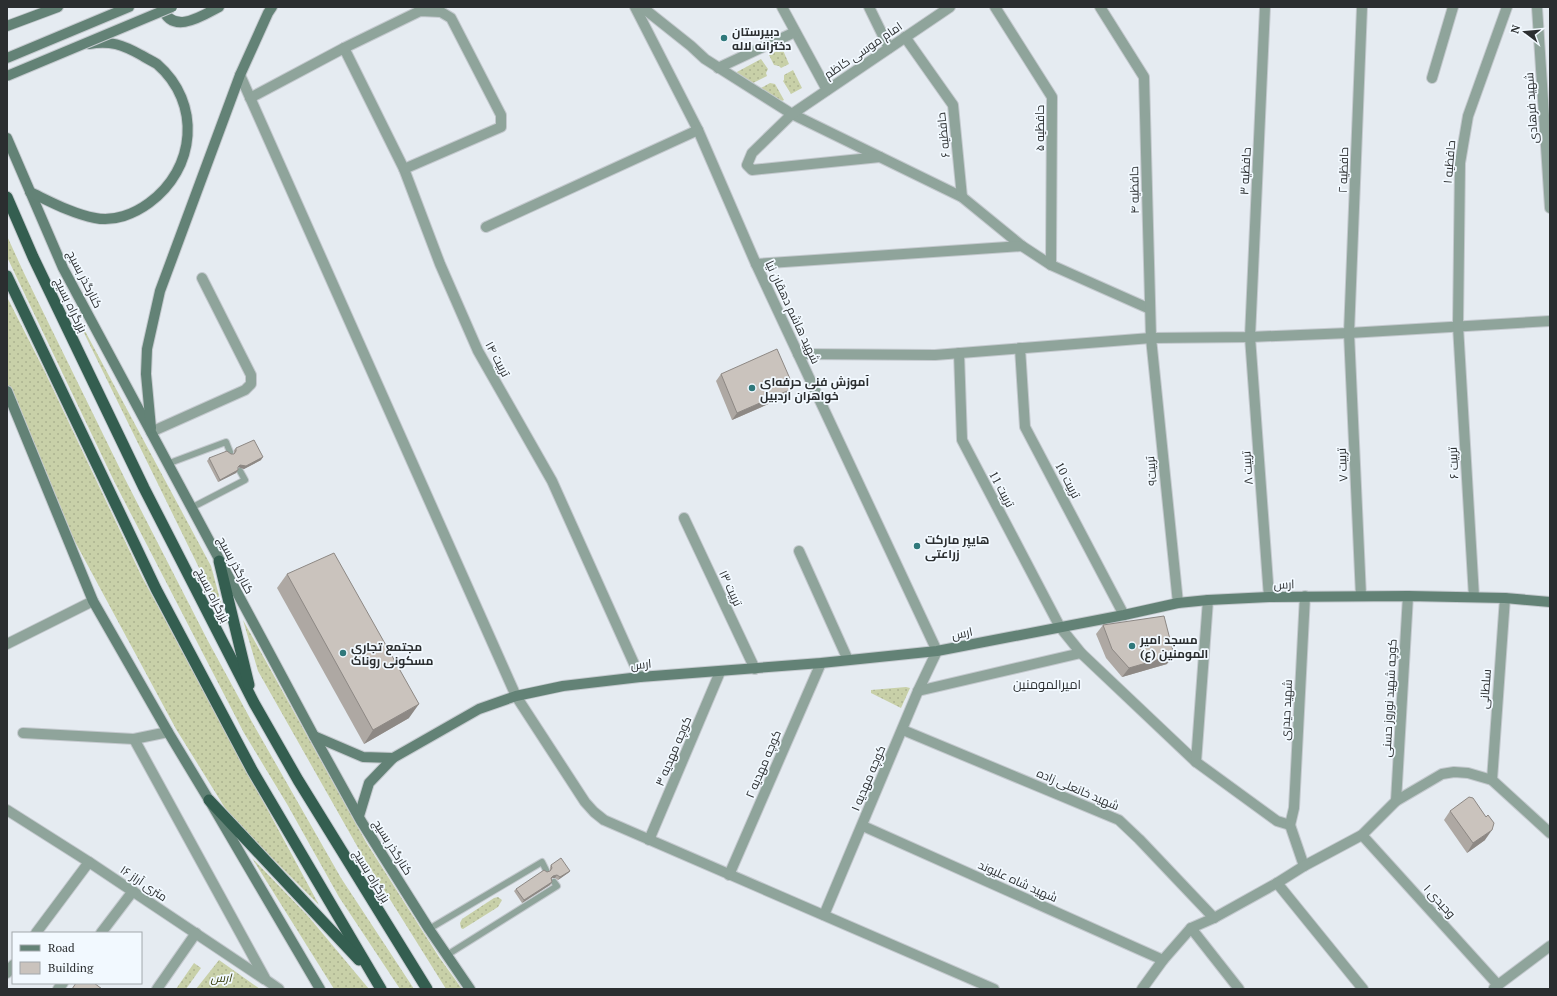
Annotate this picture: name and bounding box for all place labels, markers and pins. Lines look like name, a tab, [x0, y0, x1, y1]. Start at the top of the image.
place label: دبیرستان دخترانه لاله	[732, 24, 791, 54]
marker: دبیرستان دخترانه لاله	[719, 33, 729, 43]
place label: آموزش فنی حرفه‌ای خواهران اردبیل	[760, 374, 869, 404]
marker: آموزش فنی حرفه‌ای خواهران اردبیل	[747, 383, 757, 393]
place label: هایپر مارکت زراعتی	[925, 532, 989, 562]
marker: هایپر مارکت زراعتی	[912, 541, 922, 551]
place label: مسجد امیر المومنین (ع)	[1139, 632, 1208, 663]
place label: مجتمع تجاری مسکونی روناک	[351, 639, 433, 669]
marker: مسجد امیر المومنین (ع)	[1127, 641, 1137, 651]
marker: مجتمع تجاری مسکونی روناک	[338, 648, 348, 658]

